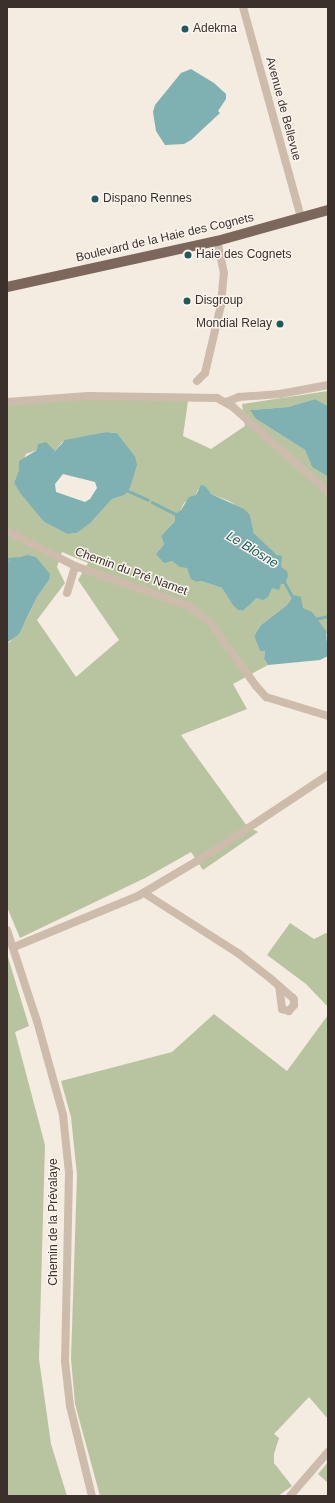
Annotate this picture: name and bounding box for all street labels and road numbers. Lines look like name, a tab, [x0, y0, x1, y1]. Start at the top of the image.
street label: Avenue de Bellevue	[262, 56, 304, 162]
street label: Boulevard de la Haie des Cognets	[75, 211, 255, 265]
street label: Chemin du Pré Namet	[73, 545, 189, 599]
street label: Chemin de la Prévalaye	[47, 1158, 61, 1286]

